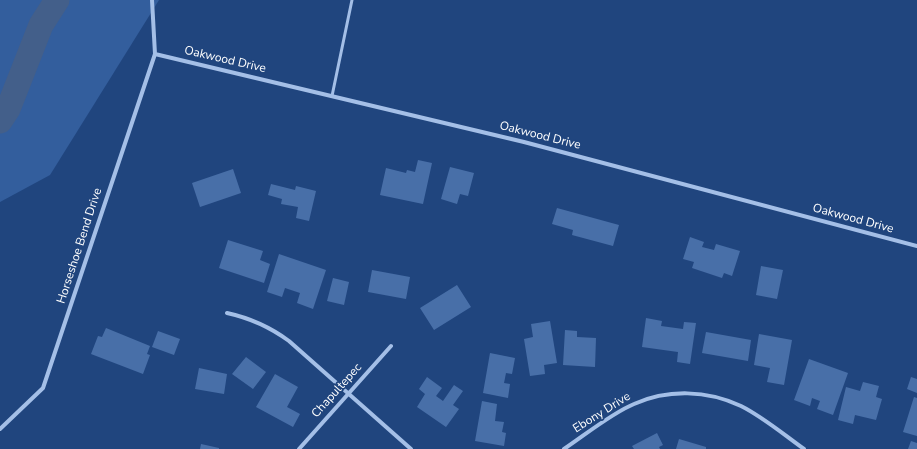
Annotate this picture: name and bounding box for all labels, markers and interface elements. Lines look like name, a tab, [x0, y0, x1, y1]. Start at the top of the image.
street label: Oakwood Drive	[183, 44, 267, 76]
street label: Oakwood Drive	[498, 119, 582, 153]
street label: Horseshoe Bend Drive	[54, 186, 106, 306]
street label: Oakwood Drive	[811, 201, 895, 237]
street label: Chapultepec	[309, 361, 365, 421]
street label: Ebony Drive	[571, 390, 633, 436]

